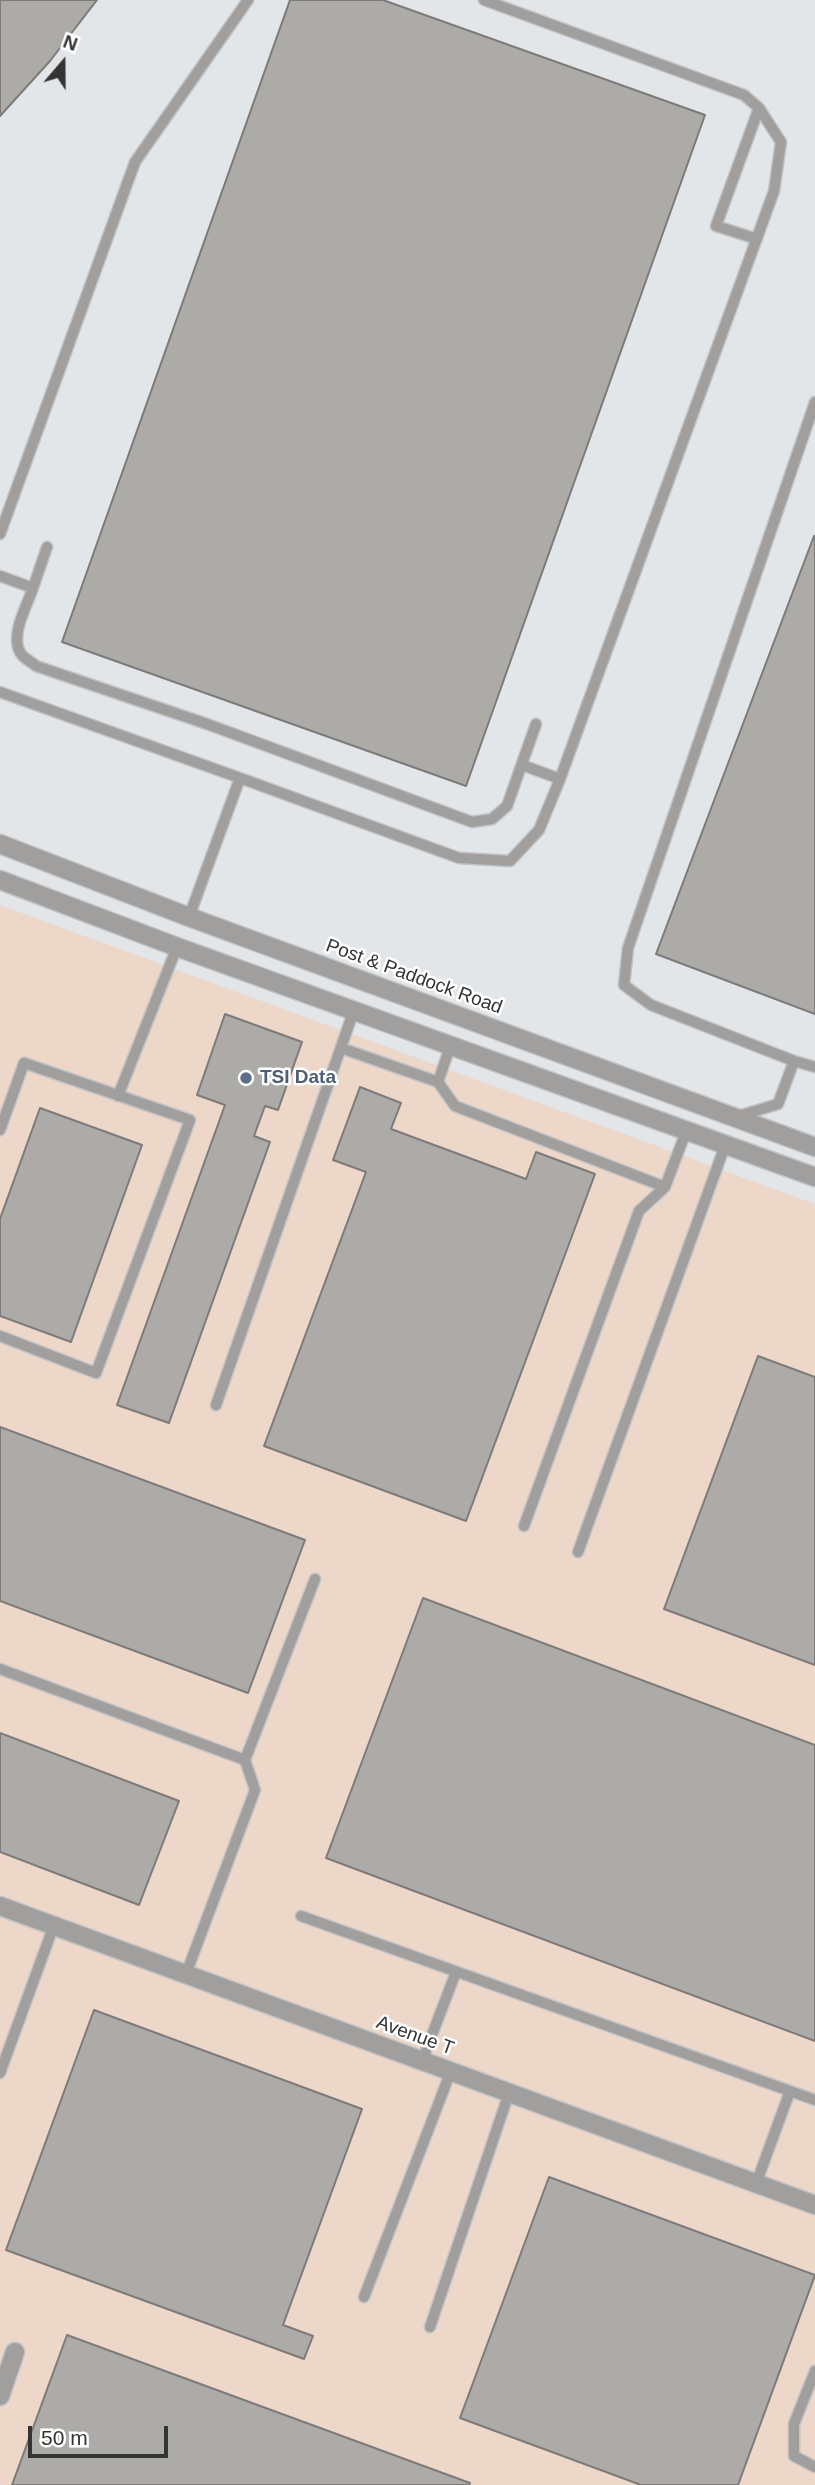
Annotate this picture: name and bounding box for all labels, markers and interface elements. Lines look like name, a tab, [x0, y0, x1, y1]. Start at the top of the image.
north arrow	[28, 28, 98, 98]
text: N	[60, 31, 80, 55]
street label: Post & Paddock Road	[323, 934, 505, 1020]
place label: TSI Data	[260, 1067, 336, 1089]
marker: TSI Data	[238, 1070, 254, 1086]
street label: Avenue T	[373, 2011, 457, 2061]
scale bar	[32, 2412, 172, 2456]
text: 50 m	[41, 2426, 88, 2449]

